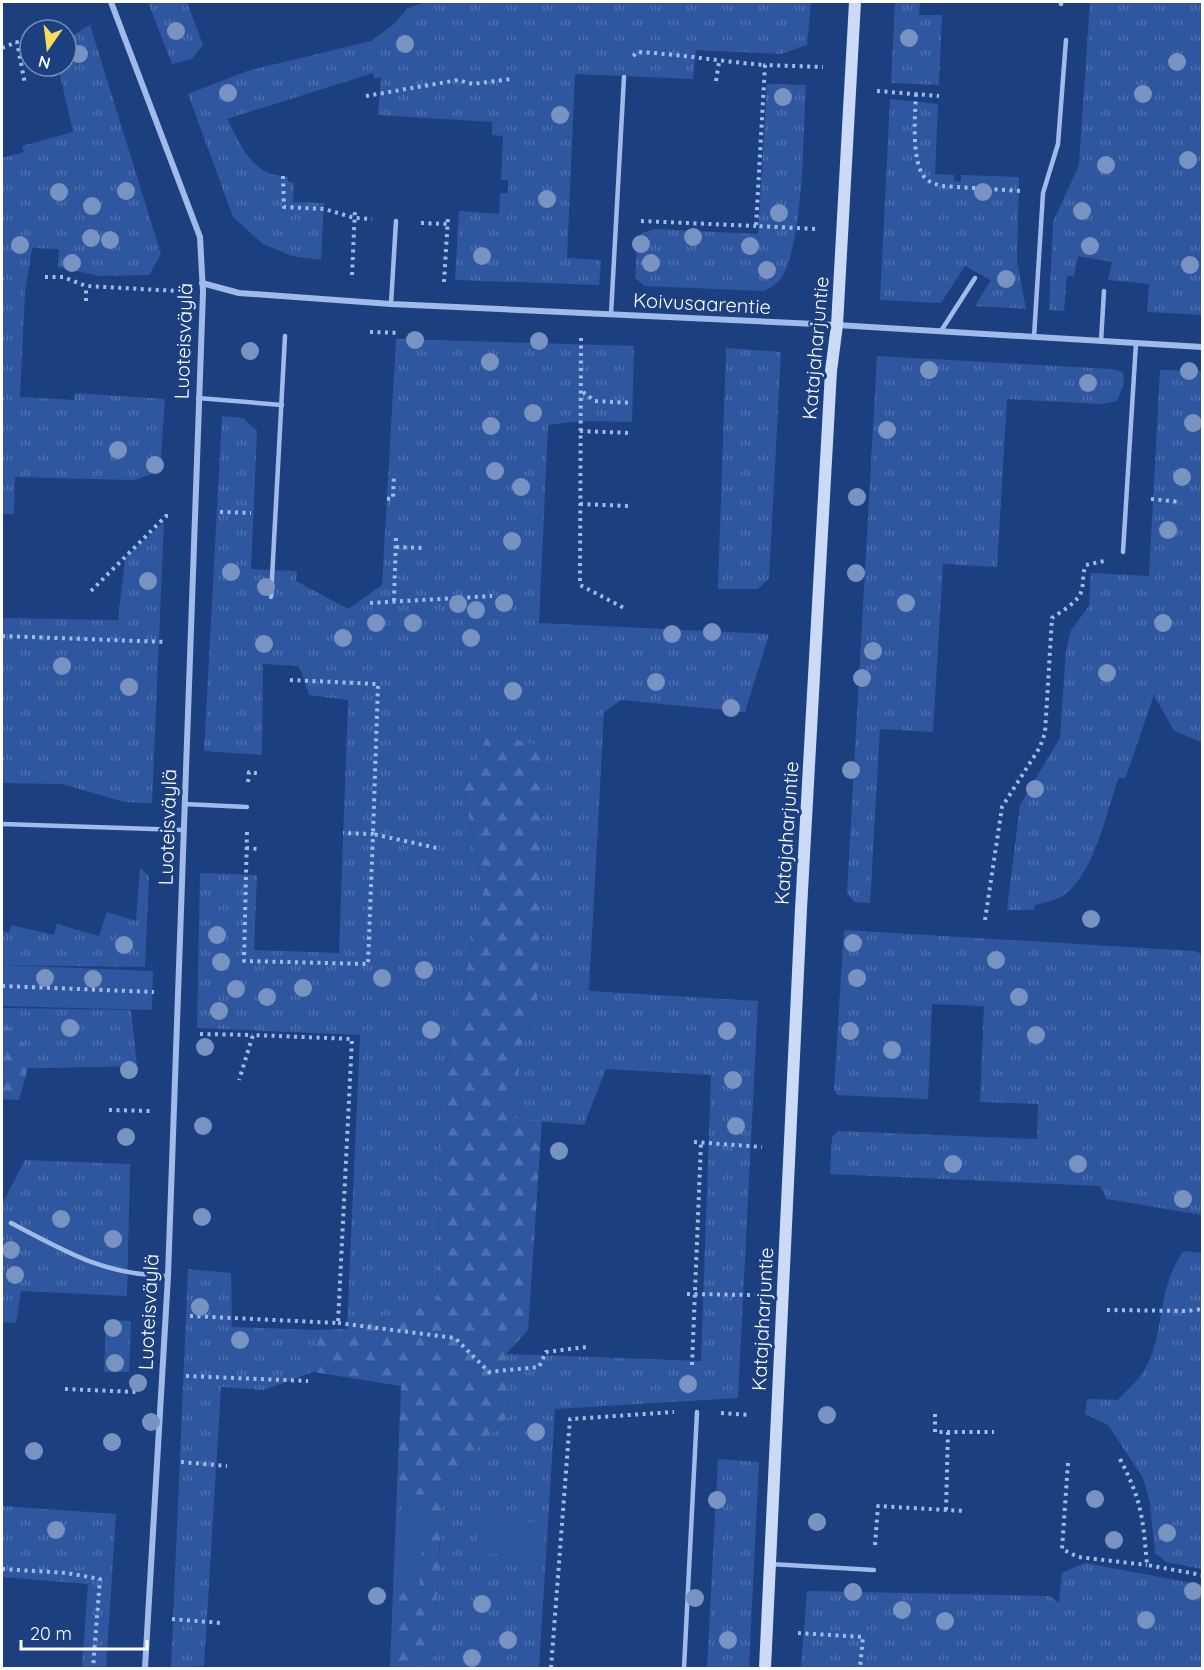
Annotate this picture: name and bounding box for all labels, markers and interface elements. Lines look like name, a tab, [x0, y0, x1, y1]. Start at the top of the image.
north arrow	[18, 18, 78, 78]
text: N	[36, 51, 52, 74]
street label: Katajaharjuntie	[796, 275, 834, 421]
street label: Luoteisväylä	[168, 282, 198, 400]
street label: Koivusaarentie	[633, 287, 771, 319]
street label: Katajaharjuntie	[769, 760, 803, 906]
street label: Luoteisväylä	[152, 768, 182, 886]
street label: Katajaharjuntie	[746, 1247, 778, 1391]
street label: Luoteisväylä	[132, 1253, 164, 1371]
scale bar	[21, 1613, 147, 1651]
text: 20 m	[30, 1622, 72, 1645]

